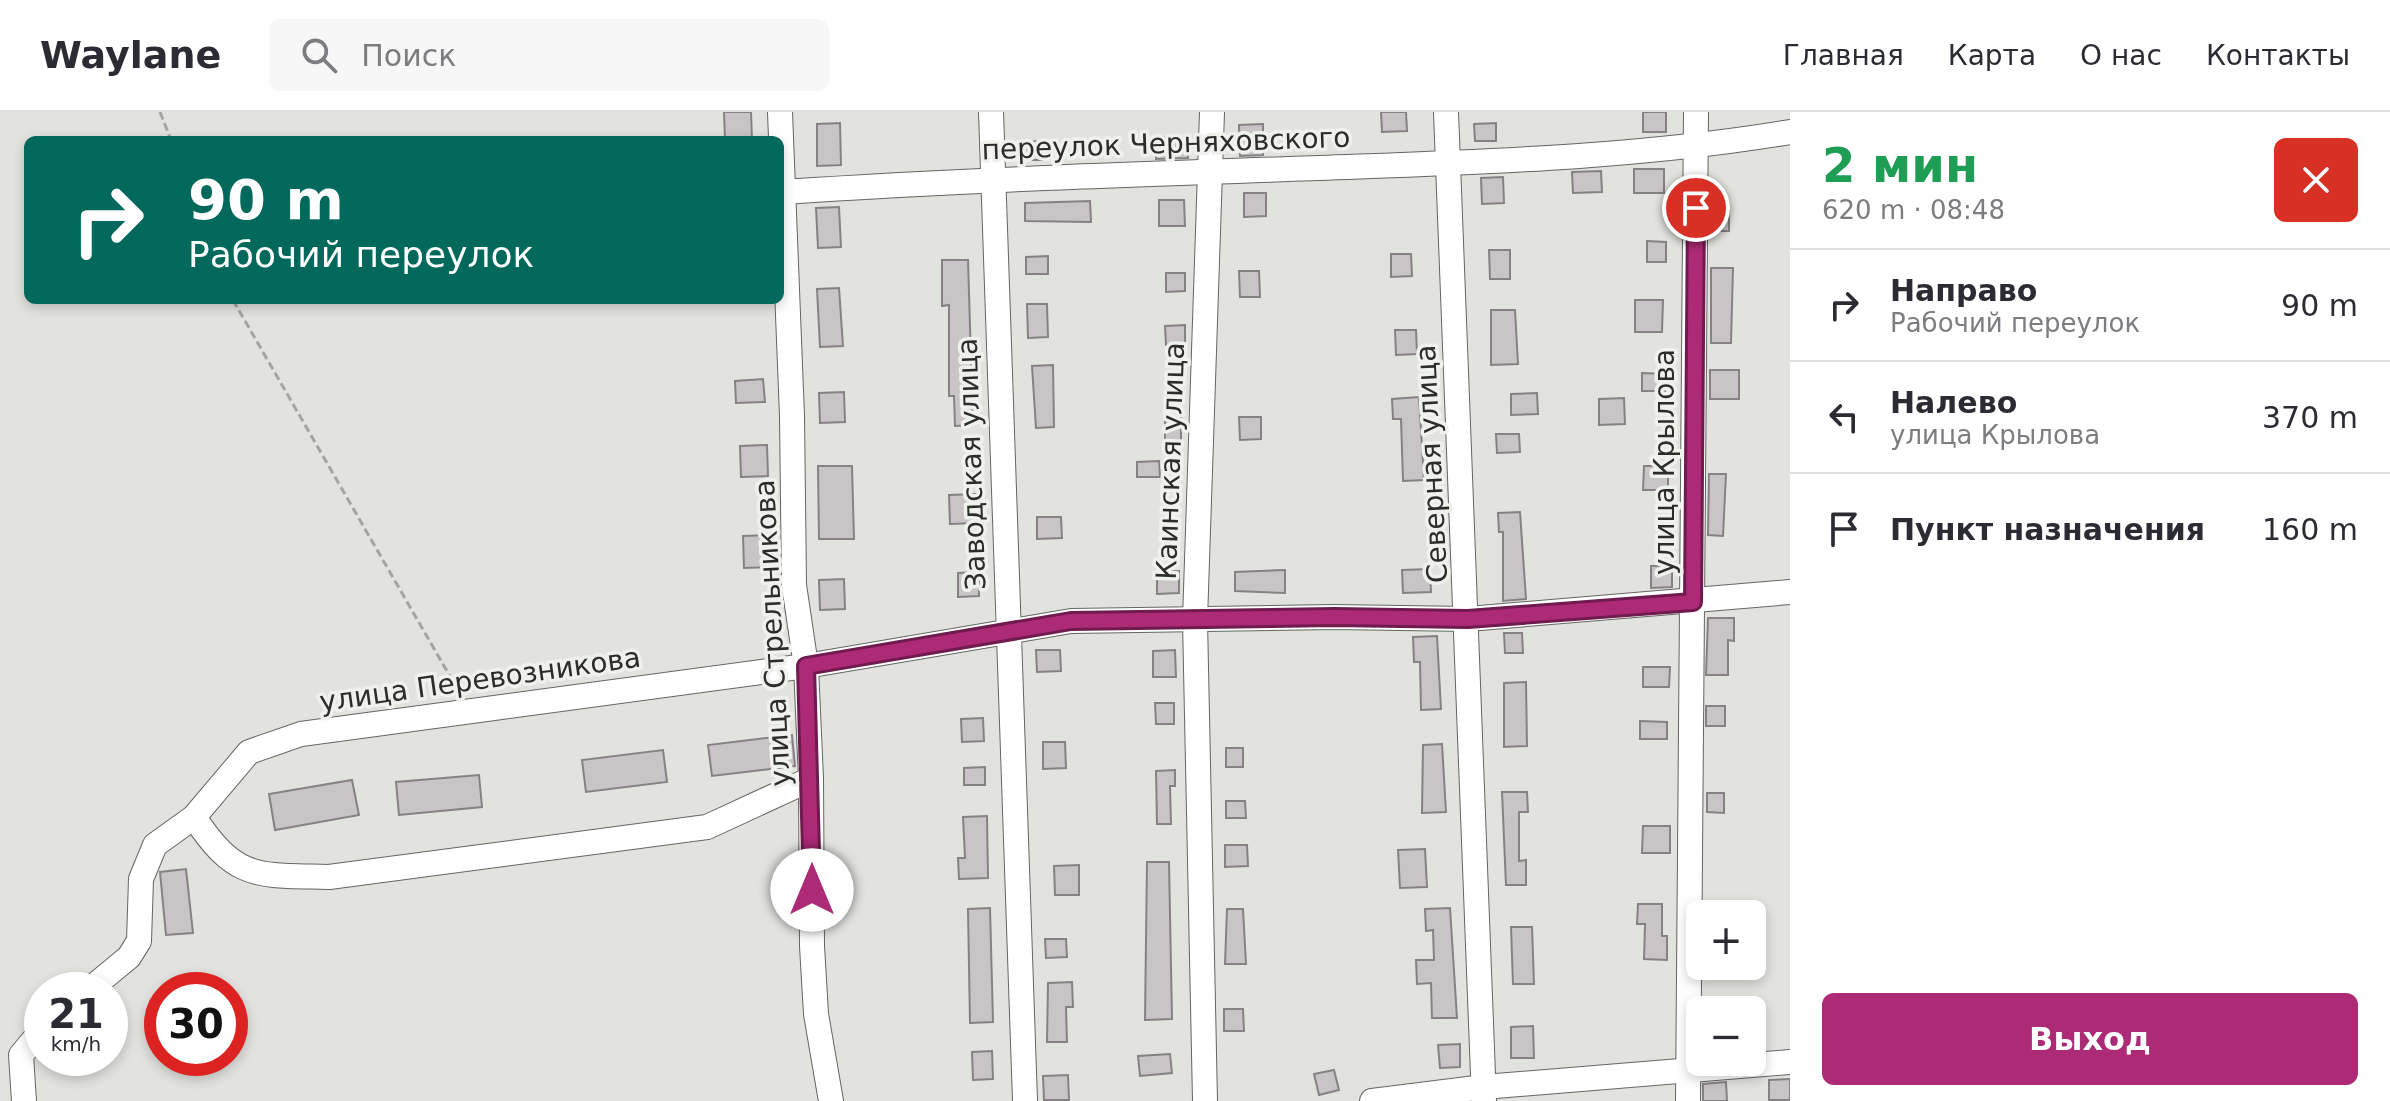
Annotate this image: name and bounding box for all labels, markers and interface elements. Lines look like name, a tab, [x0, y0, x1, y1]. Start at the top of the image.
search box	[269, 19, 829, 91]
text: Waylane	[40, 33, 221, 77]
icon: search	[297, 33, 341, 77]
text: Поиск	[361, 38, 456, 73]
text: Главная	[1783, 39, 1904, 72]
text: Карта	[1948, 39, 2036, 72]
text: О нас	[2080, 39, 2162, 72]
text: Контакты	[2206, 39, 2350, 72]
street label: переулок Черняховского	[981, 121, 1351, 166]
text: 2 мин	[1822, 137, 1978, 193]
button: close	[2274, 138, 2358, 222]
text: 90 m	[188, 167, 344, 232]
icon: right	[56, 168, 160, 272]
pin	[1662, 174, 1730, 242]
icon: arrive	[1674, 186, 1718, 230]
text: 620 m · 08:48	[1822, 195, 2005, 225]
text: Рабочий переулок	[188, 234, 534, 275]
text: Направо	[1890, 273, 2037, 308]
icon: right	[1822, 283, 1866, 327]
text: 90 m	[2281, 288, 2358, 323]
text: Рабочий переулок	[1890, 308, 2140, 338]
street label: Заводская улица	[951, 337, 992, 591]
street label: Каинская улица	[1150, 342, 1191, 580]
street label: Северная улица	[1409, 344, 1454, 584]
street label: улица Крылова	[1648, 349, 1681, 575]
text: Налево	[1890, 385, 2017, 420]
icon: left	[1822, 395, 1866, 439]
text: 370 m	[2262, 400, 2358, 435]
text: улица Крылова	[1890, 420, 2100, 450]
street label: улица Стрельникова	[748, 479, 797, 787]
icon: arrive	[1822, 507, 1866, 551]
text: Пункт назначения	[1890, 512, 2205, 547]
text: 160 m	[2262, 512, 2358, 547]
street label: улица Перевозникова	[317, 641, 643, 718]
position arrow	[770, 848, 854, 932]
map controls	[1686, 900, 1766, 1076]
button: +	[1686, 900, 1766, 980]
speed limit sign: 30	[144, 972, 248, 1076]
text: 21	[48, 991, 104, 1037]
button: Выход	[1822, 993, 2358, 1085]
button: −	[1686, 996, 1766, 1076]
text: km/h	[51, 1032, 101, 1056]

